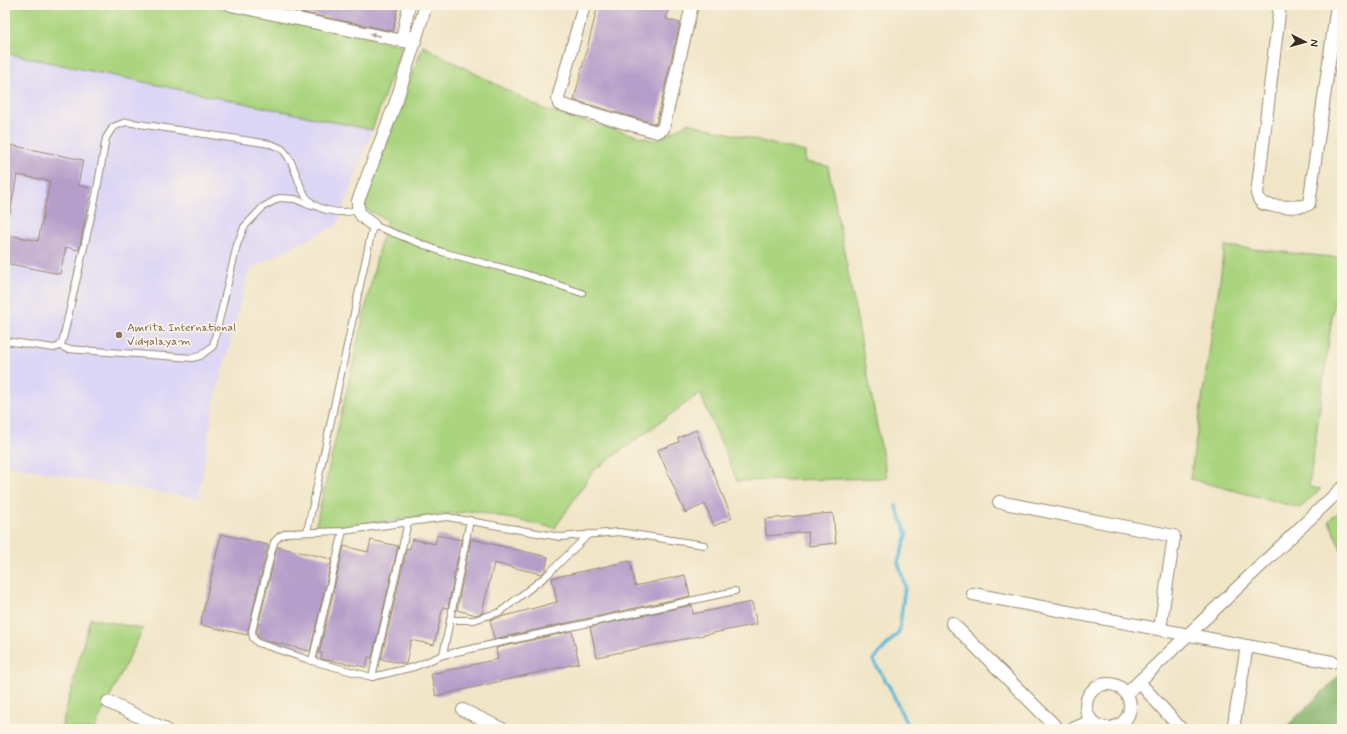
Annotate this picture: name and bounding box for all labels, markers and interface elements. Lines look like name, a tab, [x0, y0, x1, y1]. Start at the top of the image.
north arrow	[1285, 22, 1325, 62]
one-way arrow	[369, 32, 381, 38]
text: N	[1307, 39, 1321, 47]
place label: Amrita International Vidyalayam	[127, 320, 236, 350]
marker: Amrita International Vidyalayam	[114, 330, 124, 340]

